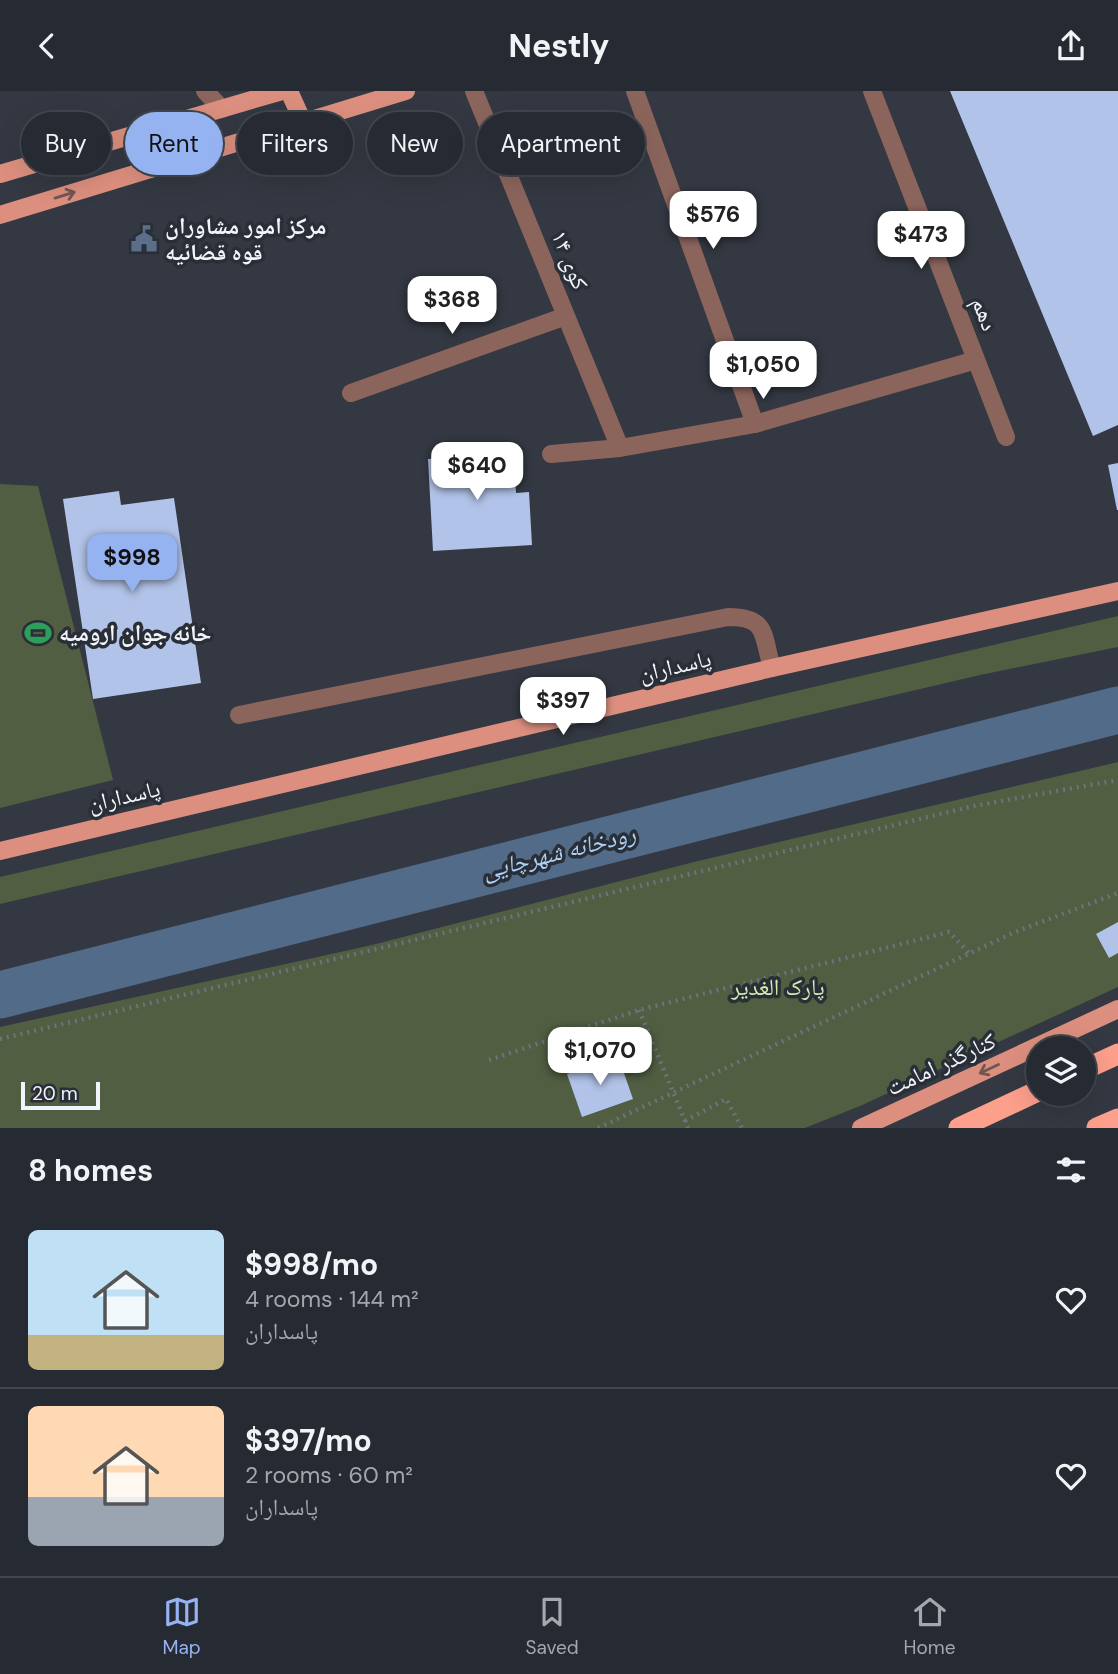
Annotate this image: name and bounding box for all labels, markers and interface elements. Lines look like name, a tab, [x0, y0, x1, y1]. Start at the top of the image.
text: Nestly	[509, 25, 609, 67]
icon: back	[28, 27, 66, 65]
icon: share	[1052, 27, 1090, 65]
chip: Buy	[21, 112, 111, 175]
chip: Rent	[125, 112, 223, 175]
chip: Filters	[237, 112, 353, 175]
chip: New	[367, 112, 463, 175]
chip: Apartment	[477, 112, 645, 175]
one-way arrow	[54, 188, 76, 201]
pin: $576	[672, 191, 754, 251]
text: $576	[686, 199, 740, 229]
place label: مرکز امور مشاوران قوه قضائیه	[165, 211, 326, 267]
pin: $473	[880, 211, 962, 271]
text: $473	[894, 219, 948, 249]
public building icon: مرکز امور مشاوران قوه قضائیه	[129, 224, 159, 254]
street label: کوی ۱۴	[545, 226, 596, 294]
pin: $368	[411, 277, 493, 336]
text: $368	[424, 284, 480, 314]
street label: دهم	[964, 293, 1005, 335]
pin: $1,050	[706, 341, 820, 401]
text: $1,050	[726, 349, 800, 379]
pin: $640	[436, 443, 518, 502]
text: $640	[447, 450, 507, 480]
pin: $998	[91, 535, 173, 594]
text: $998	[103, 542, 161, 572]
sports icon: خانه جوان ارومیه	[23, 618, 53, 648]
place label: خانه جوان ارومیه	[59, 618, 212, 648]
street label: پاسداران	[636, 643, 714, 689]
pin: $397	[522, 677, 604, 737]
text: $397	[536, 685, 590, 715]
street label: پاسداران	[85, 773, 163, 819]
water label: رودخانه شهرچایی	[479, 818, 639, 886]
park label: پارک الغدیر	[730, 972, 825, 1002]
street label: کنارگذر امامت	[881, 1025, 1001, 1102]
pin: $1,070	[543, 1027, 657, 1087]
text: $1,070	[564, 1035, 636, 1065]
map controls	[1026, 1036, 1096, 1106]
button: layers	[1026, 1036, 1096, 1106]
one-way arrow	[979, 1063, 1000, 1076]
scale bar	[21, 1079, 100, 1111]
text: 20 m	[32, 1081, 78, 1106]
text: 8 homes	[28, 1151, 153, 1190]
icon: filters	[1052, 1151, 1090, 1189]
text: $998/mo	[245, 1245, 378, 1284]
icon: home	[84, 1258, 168, 1342]
icon: heart	[1052, 1281, 1090, 1319]
text: 4 rooms · 144 m²	[245, 1284, 419, 1314]
text: پاسداران	[245, 1316, 318, 1346]
text: $397/mo	[245, 1421, 372, 1460]
icon: home	[84, 1434, 168, 1518]
icon: heart	[1052, 1457, 1090, 1495]
text: 2 rooms · 60 m²	[245, 1460, 413, 1490]
text: پاسداران	[245, 1492, 318, 1522]
tab: Map	[162, 1593, 201, 1660]
tab: Saved	[526, 1593, 579, 1660]
tab: Home	[904, 1593, 956, 1660]

